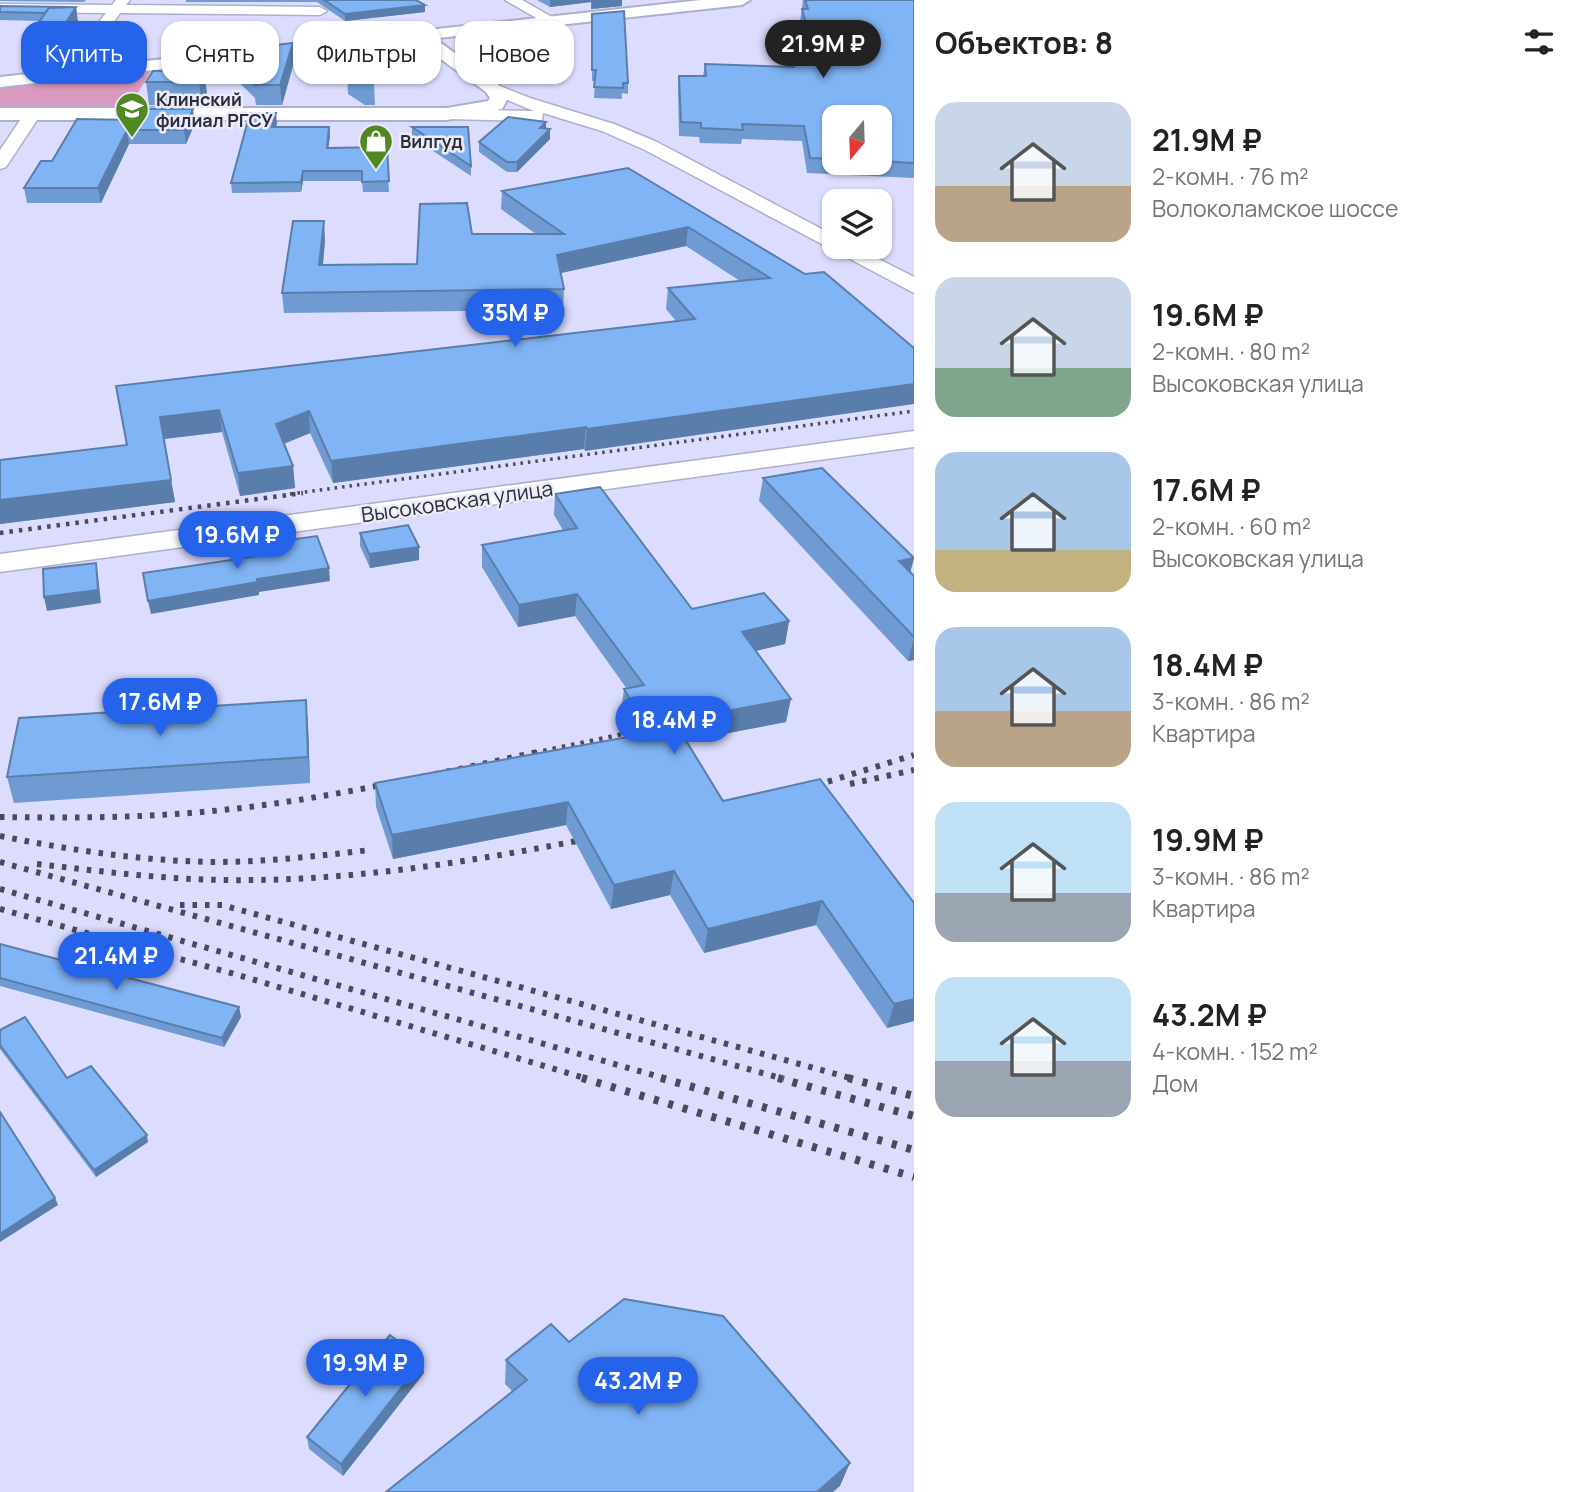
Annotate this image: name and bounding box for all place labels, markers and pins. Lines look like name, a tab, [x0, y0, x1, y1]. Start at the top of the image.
pin: 21.9M ₽	[758, 20, 888, 80]
place label: Клинский филиал РГСУ	[156, 87, 273, 132]
school or university icon: Клинский филиал РГСУ	[113, 90, 151, 139]
shop icon: Вилгуд	[357, 122, 395, 171]
place label: Вилгуд	[400, 129, 463, 153]
pin: 35M ₽	[466, 290, 564, 349]
pin: 19.6M ₽	[172, 512, 302, 571]
pin: 17.6M ₽	[95, 678, 225, 738]
pin: 18.4M ₽	[609, 696, 739, 756]
pin: 21.4M ₽	[51, 932, 181, 992]
pin: 19.9M ₽	[300, 1340, 430, 1399]
pin: 43.2M ₽	[573, 1358, 703, 1417]

